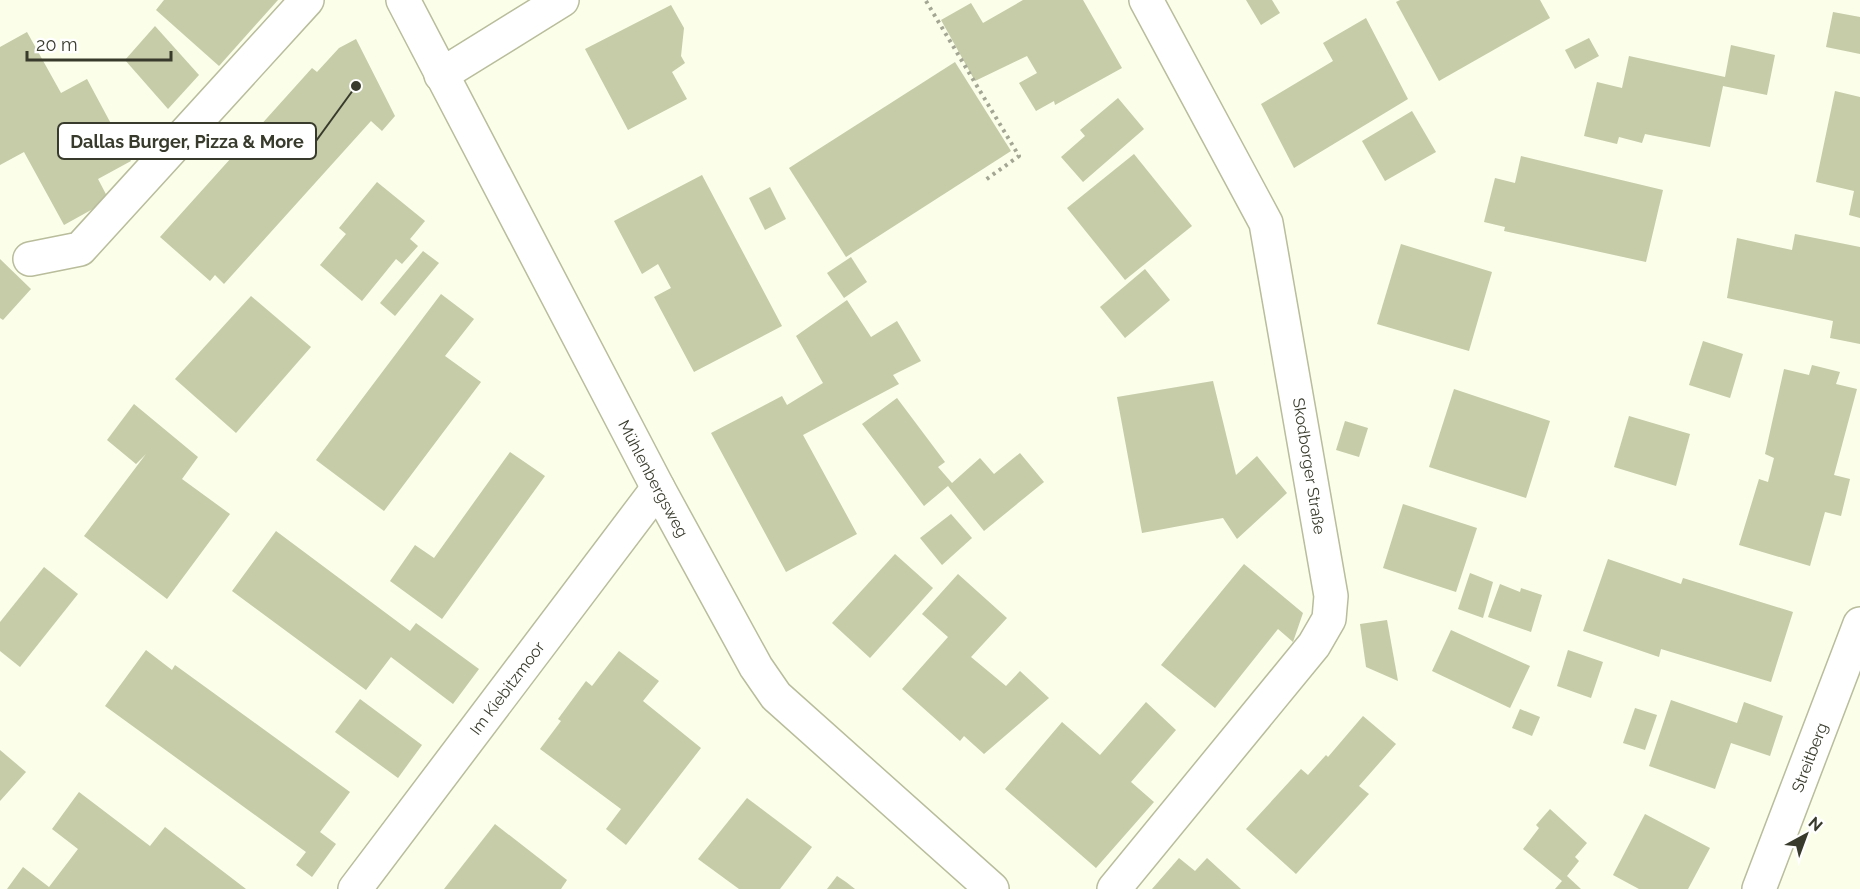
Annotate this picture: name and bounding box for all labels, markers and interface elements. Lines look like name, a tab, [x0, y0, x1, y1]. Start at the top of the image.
scale bar	[27, 24, 171, 62]
text: 20 m	[36, 34, 78, 55]
callout: Dallas Burger, Pizza & More	[58, 123, 316, 159]
text: Dallas Burger, Pizza & More	[70, 131, 304, 152]
street label: Skodborger Straße	[1289, 396, 1329, 536]
street label: Mühlenbergsweg	[615, 417, 692, 540]
street label: Im Kiebitzmoor	[466, 637, 548, 738]
street label: Streitberg	[1787, 720, 1831, 795]
north arrow	[1776, 805, 1836, 865]
text: N	[1805, 813, 1826, 835]

